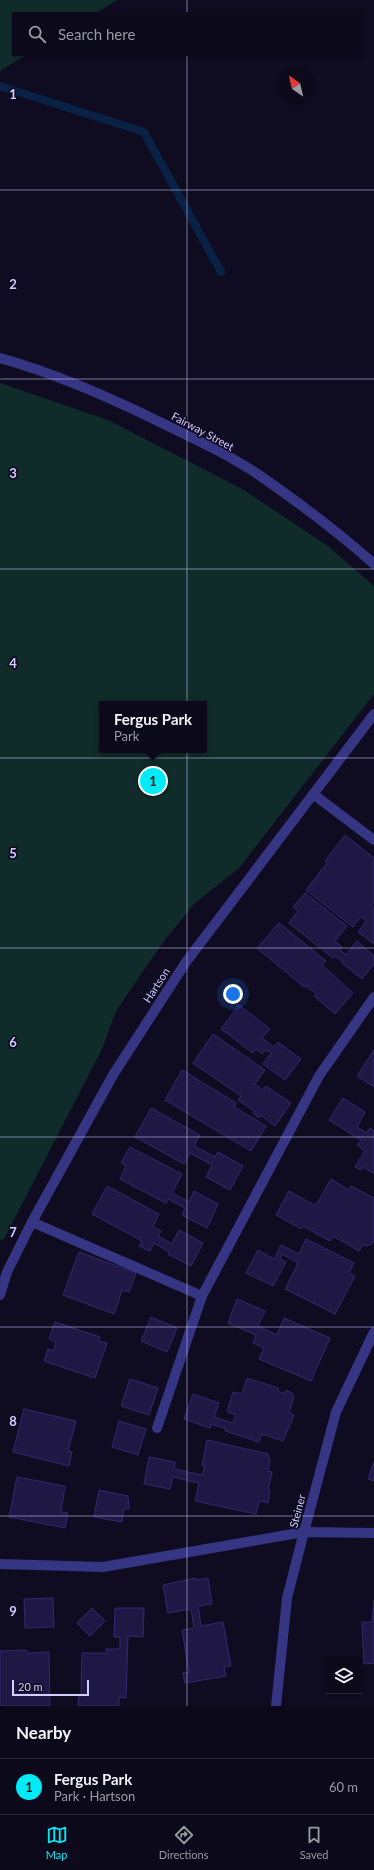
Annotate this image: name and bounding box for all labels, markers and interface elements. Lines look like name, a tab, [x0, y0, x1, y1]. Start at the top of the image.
search box	[12, 12, 362, 56]
icon: search	[26, 23, 48, 45]
text: Search here	[58, 25, 135, 43]
north arrow	[278, 68, 314, 104]
text: 1	[9, 86, 17, 102]
text: 2	[9, 276, 17, 292]
street label: Fairway Street	[170, 409, 236, 453]
text: 3	[9, 465, 17, 481]
text: 4	[9, 655, 17, 671]
popup	[99, 701, 207, 753]
text: Fergus Park	[114, 710, 192, 728]
text: Park	[114, 728, 139, 744]
pin: 1	[140, 766, 166, 796]
text: 5	[9, 845, 17, 861]
street label: Hartson	[140, 965, 172, 1005]
your location	[223, 984, 243, 1004]
text: 6	[9, 1034, 17, 1050]
text: 7	[9, 1224, 17, 1240]
text: 8	[9, 1413, 17, 1429]
street label: Steiner	[286, 1493, 308, 1529]
text: 9	[9, 1603, 17, 1619]
map controls	[326, 1658, 362, 1694]
button: layers	[326, 1658, 362, 1694]
scale bar	[12, 1678, 89, 1697]
text: 20 m	[18, 1680, 43, 1693]
text: Nearby	[16, 1722, 71, 1743]
text: Fergus Park	[54, 1770, 132, 1788]
text: 1	[25, 1779, 33, 1795]
text: 60 m	[329, 1779, 358, 1795]
text: Park · Hartson	[54, 1788, 135, 1804]
tab: Map	[46, 1824, 68, 1861]
tab: Directions	[159, 1824, 208, 1861]
tab: Saved	[300, 1824, 328, 1861]

